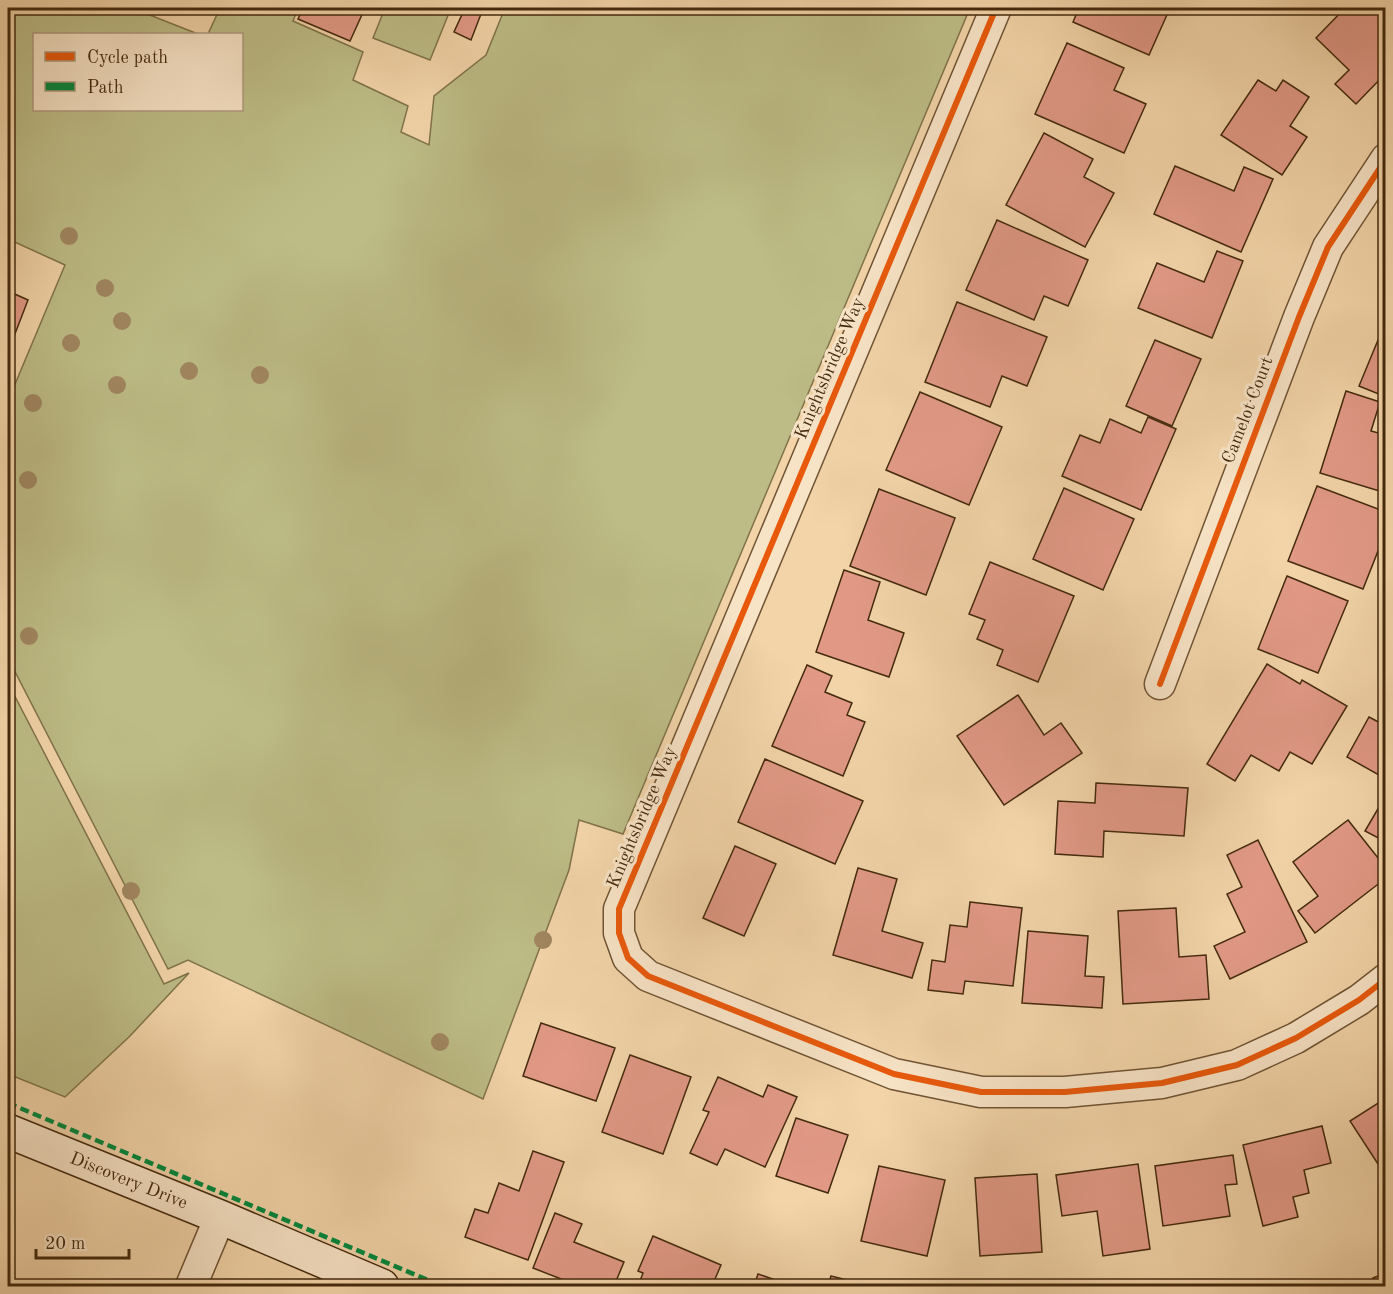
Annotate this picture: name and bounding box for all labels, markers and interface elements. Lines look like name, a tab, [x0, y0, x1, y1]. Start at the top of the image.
legend	[33, 33, 243, 111]
text: Cycle path	[87, 49, 168, 67]
text: Path	[87, 79, 124, 97]
street label: Knightsbridge Way	[792, 295, 868, 442]
street label: Camelot Court	[1219, 354, 1277, 466]
street label: Knightsbridge Way	[604, 744, 680, 891]
street label: Discovery Drive	[67, 1149, 190, 1213]
scale bar	[36, 1222, 129, 1260]
text: 20 m	[45, 1235, 85, 1253]

